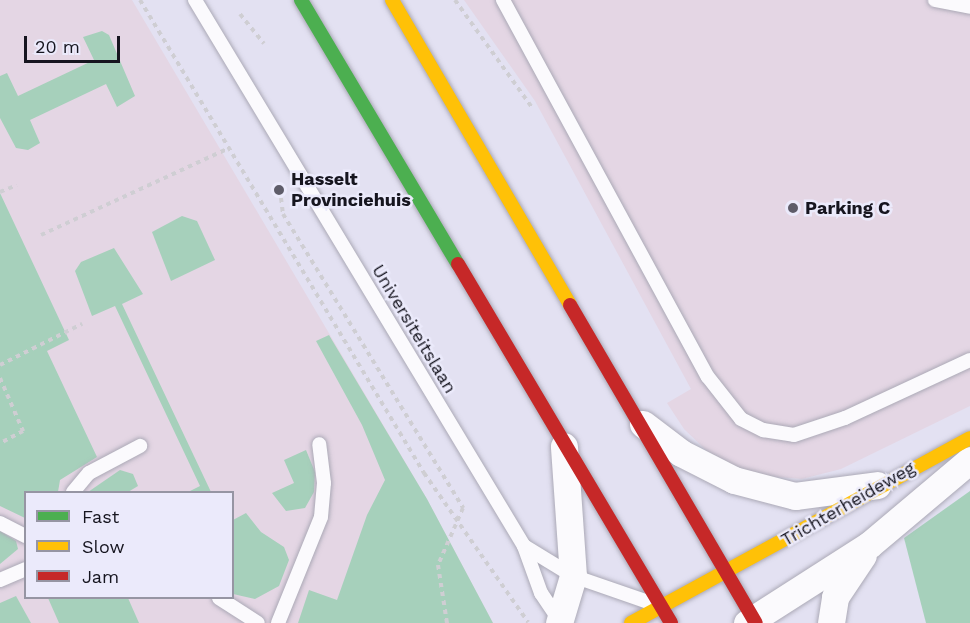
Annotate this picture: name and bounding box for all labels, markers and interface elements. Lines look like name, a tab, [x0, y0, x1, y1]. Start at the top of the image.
scale bar	[27, 24, 123, 62]
text: 20 m	[35, 36, 80, 57]
place label: Hasselt Provinciehuis	[291, 169, 411, 212]
marker: Hasselt Provinciehuis	[272, 183, 286, 197]
place label: Parking C	[805, 197, 890, 219]
marker: Parking C	[786, 201, 800, 215]
street label: Universiteitslaan	[367, 261, 461, 397]
street label: Trichterheideweg	[777, 457, 919, 551]
legend	[24, 491, 234, 599]
text: Fast	[82, 506, 119, 527]
text: Slow	[82, 536, 125, 557]
text: Jam	[82, 566, 119, 587]

